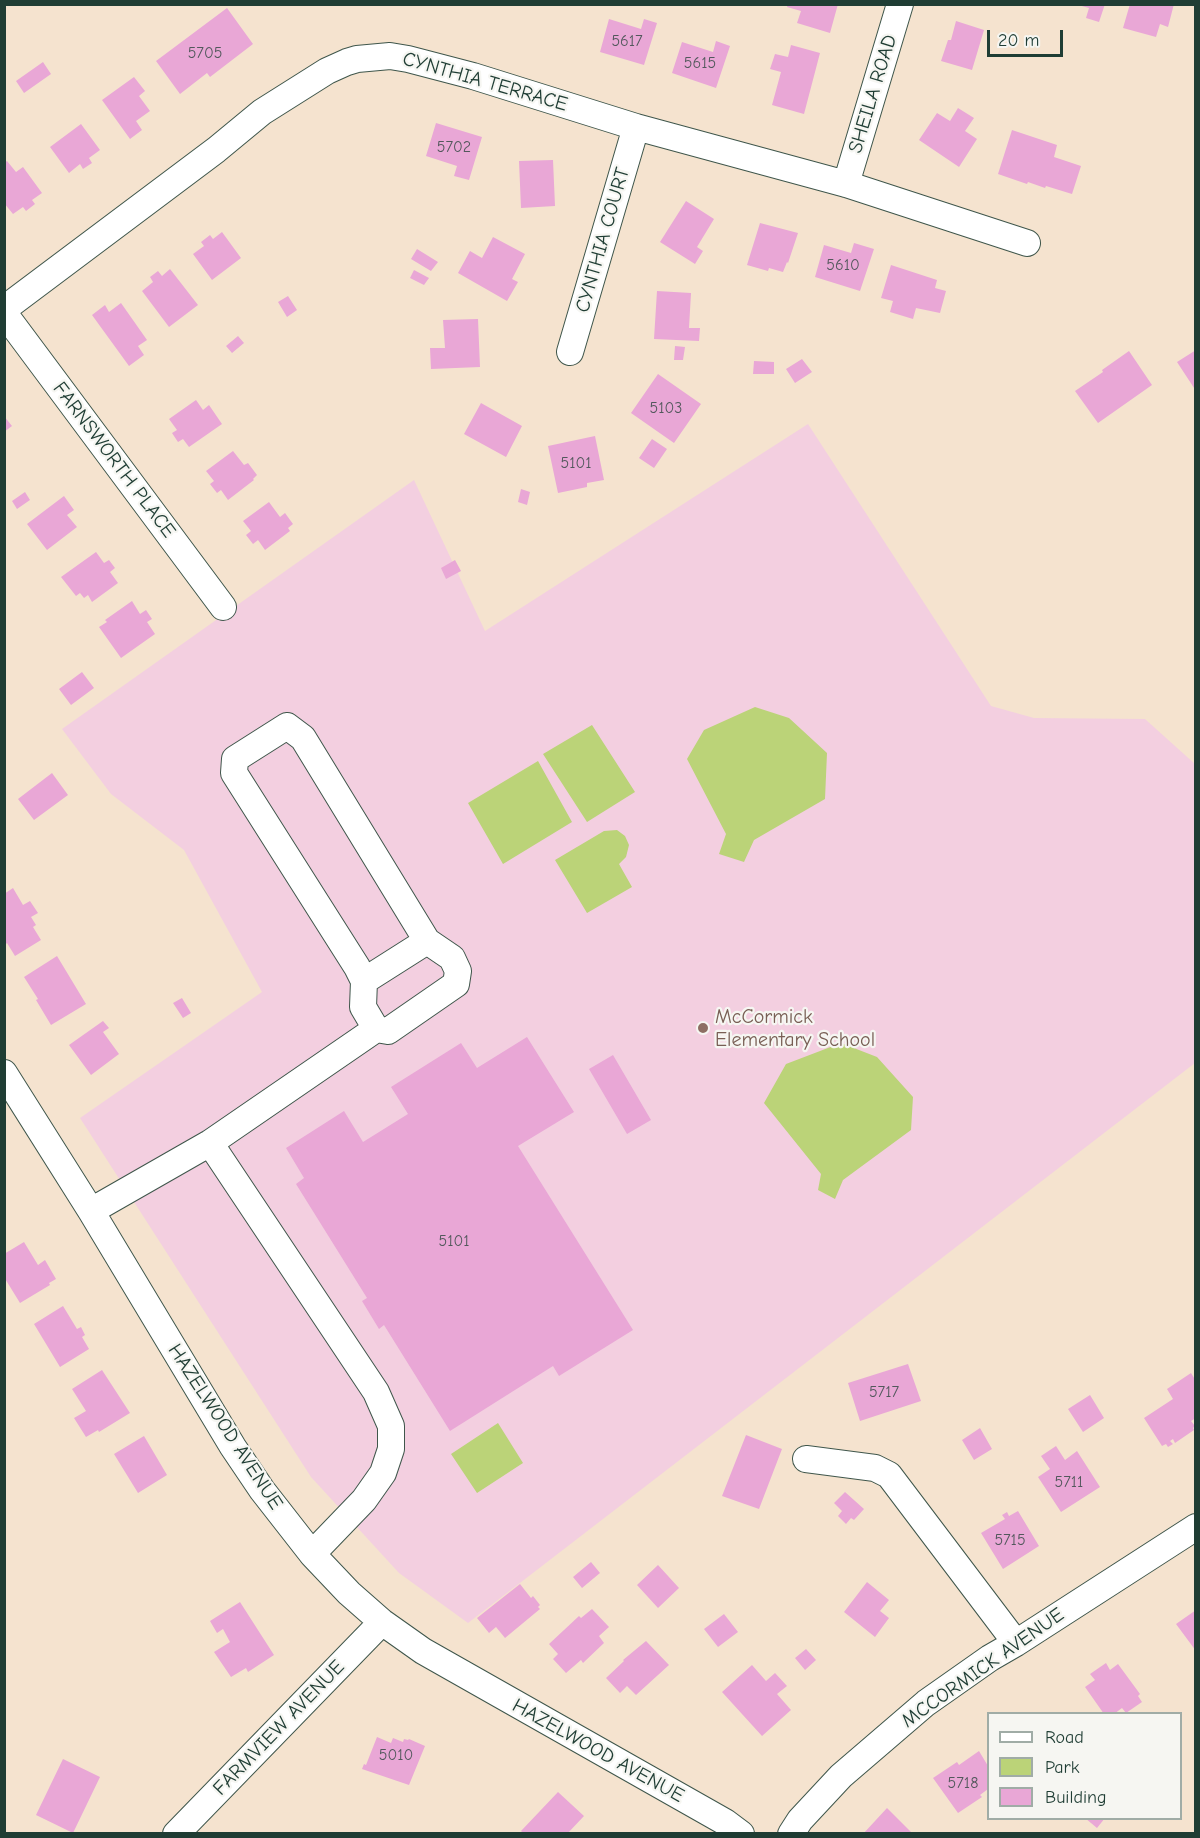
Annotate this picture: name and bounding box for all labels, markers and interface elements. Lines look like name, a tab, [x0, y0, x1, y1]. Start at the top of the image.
scale bar	[990, 18, 1066, 56]
text: 20 m	[998, 30, 1039, 51]
house number: 5617	[611, 31, 643, 51]
street label: SHEILA ROAD	[844, 32, 902, 156]
house number: 5705	[188, 43, 222, 63]
street label: CYNTHIA TERRACE	[400, 47, 570, 117]
house number: 5615	[684, 53, 716, 73]
house number: 5702	[437, 137, 471, 157]
street label: CYNTHIA COURT	[571, 165, 635, 315]
house number: 5610	[826, 255, 860, 275]
street label: FARNSWORTH PLACE	[48, 377, 180, 543]
house number: 5103	[650, 398, 682, 418]
house number: 5101	[560, 453, 592, 473]
place label: McCormick Elementary School	[715, 1005, 875, 1052]
marker: McCormick Elementary School	[696, 1021, 710, 1035]
house number: 5101	[438, 1231, 470, 1251]
street label: HAZELWOOD AVENUE	[162, 1340, 288, 1514]
house number: 5717	[869, 1382, 899, 1402]
house number: 5711	[1055, 1472, 1083, 1492]
house number: 5715	[994, 1530, 1026, 1550]
street label: MCCORMICK AVENUE	[897, 1603, 1069, 1733]
street label: FARMVIEW AVENUE	[208, 1655, 350, 1801]
street label: HAZELWOOD AVENUE	[508, 1694, 688, 1808]
legend	[987, 1712, 1182, 1820]
text: Road	[1045, 1727, 1084, 1748]
house number: 5010	[379, 1745, 413, 1765]
text: Park	[1045, 1757, 1079, 1778]
house number: 5718	[948, 1773, 978, 1793]
text: Building	[1045, 1787, 1107, 1808]

